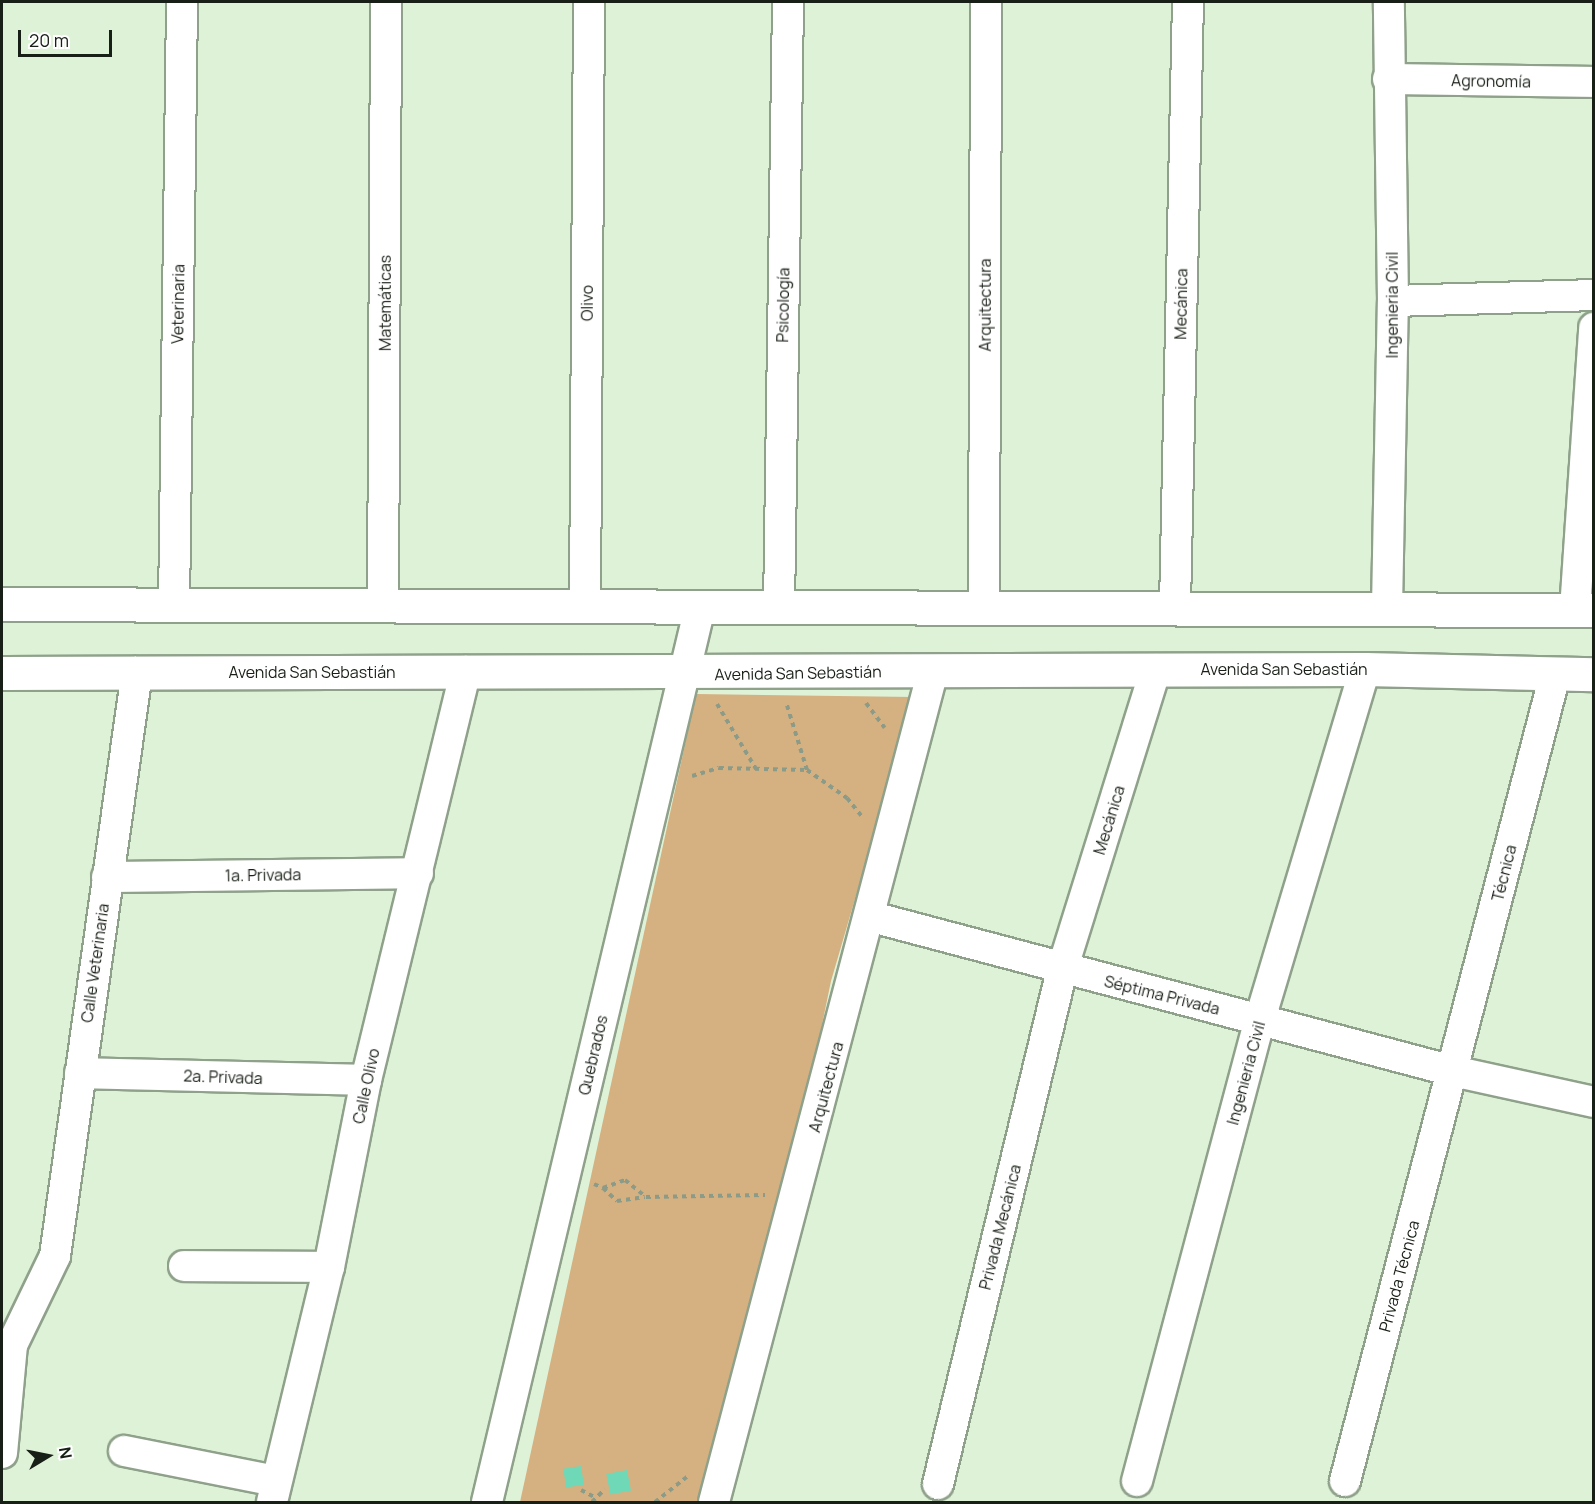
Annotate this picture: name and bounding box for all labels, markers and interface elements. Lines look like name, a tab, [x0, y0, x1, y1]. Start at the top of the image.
scale bar	[21, 18, 116, 56]
text: 20 m	[29, 28, 69, 52]
street label: Agronomía	[1451, 71, 1531, 91]
street label: Ingenieria Civil	[1382, 252, 1402, 358]
street label: Matemáticas	[375, 255, 395, 351]
street label: Arquitectura	[975, 258, 995, 352]
street label: Veterinaria	[168, 264, 188, 344]
street label: Psicología	[773, 267, 793, 343]
street label: Mecánica	[1171, 268, 1191, 340]
street label: Olivo	[577, 285, 597, 321]
street label: Avenida San Sebastián	[1200, 659, 1368, 679]
street label: Avenida San Sebastián	[228, 662, 396, 682]
street label: Avenida San Sebastián	[714, 662, 882, 684]
street label: Mecánica	[1089, 783, 1129, 857]
street label: Técnica	[1488, 843, 1520, 903]
street label: 1a. Privada	[225, 865, 301, 885]
street label: Calle Veterinaria	[77, 902, 113, 1024]
street label: Séptima Privada	[1102, 971, 1222, 1019]
street label: Quebrados	[574, 1013, 612, 1097]
street label: Ingenieria Civil	[1223, 1019, 1269, 1127]
street label: Arquitectura	[805, 1040, 847, 1134]
street label: Calle Olivo	[349, 1047, 383, 1125]
street label: 2a. Privada	[183, 1066, 263, 1088]
street label: Privada Mecánica	[975, 1162, 1025, 1292]
street label: Privada Técnica	[1375, 1218, 1423, 1334]
north arrow	[18, 1426, 78, 1486]
text: N	[54, 1445, 78, 1460]

